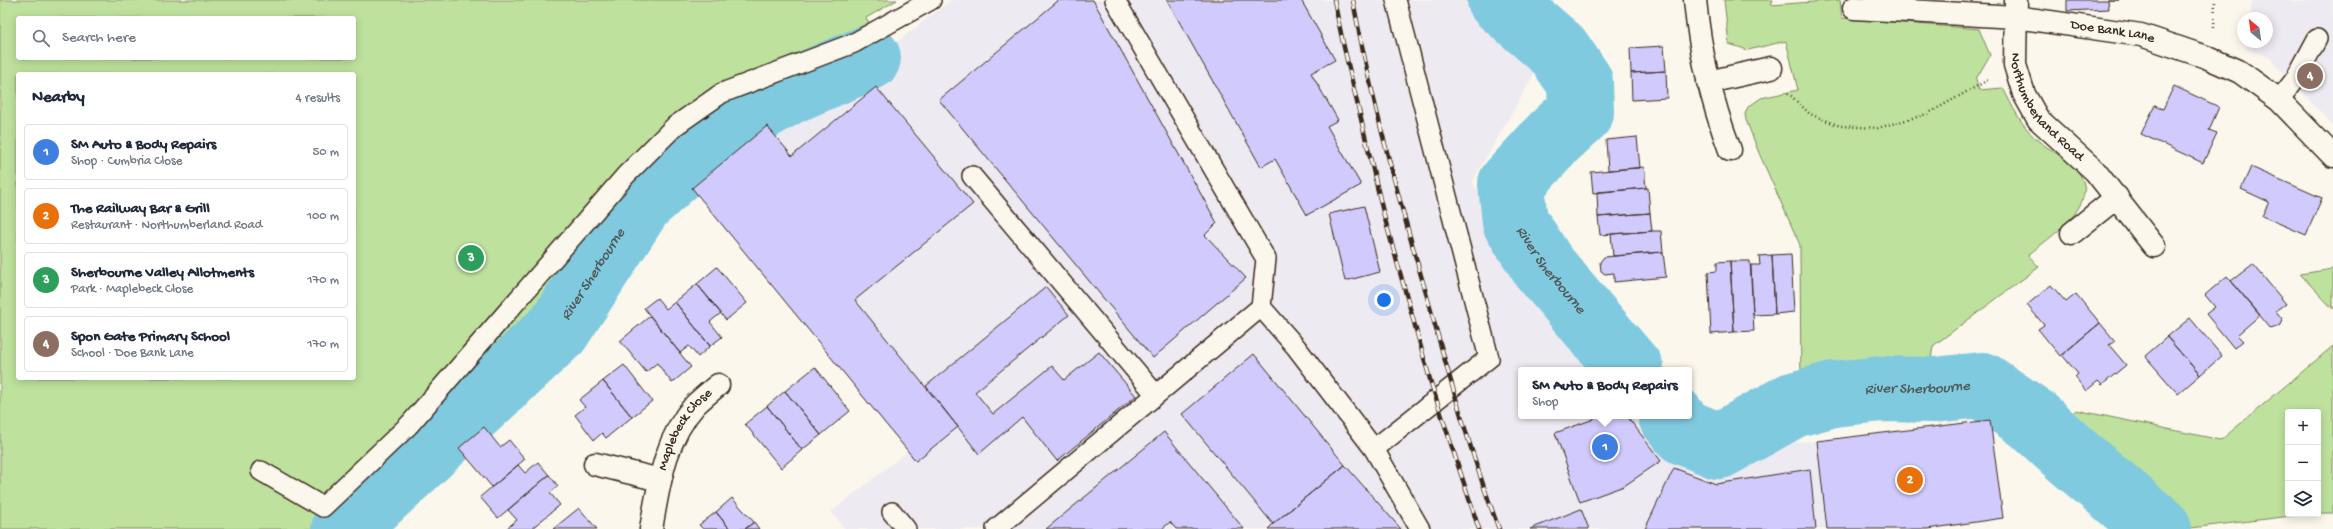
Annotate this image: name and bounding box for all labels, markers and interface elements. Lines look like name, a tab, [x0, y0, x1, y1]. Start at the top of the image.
north arrow	[2237, 12, 2273, 48]
search box	[16, 16, 356, 60]
street label: Doe Bank Lane	[2068, 16, 2158, 48]
icon: search	[30, 27, 52, 49]
text: Search here	[62, 29, 136, 47]
street label: Northumberland Road	[2006, 53, 2089, 166]
pin: 4	[2297, 61, 2323, 91]
text: Nearby	[32, 88, 85, 108]
text: 4 results	[296, 91, 340, 106]
text: SM Auto & Body Repairs	[71, 136, 216, 154]
text: 1	[43, 145, 49, 160]
text: 50 m	[312, 145, 339, 160]
text: Shop · Cumbria Close	[71, 154, 183, 169]
text: The Railway Bar & Grill	[71, 200, 210, 218]
text: 2	[43, 209, 49, 224]
text: 100 m	[307, 209, 339, 224]
text: Restaurant · Northumberland Road	[71, 218, 262, 233]
water label: River Sherbourne	[1511, 223, 1590, 319]
water label: River Sherbourne	[558, 225, 631, 324]
pin: 3	[458, 243, 484, 273]
text: Sherbourne Valley Allotments	[71, 264, 254, 282]
text: 3	[43, 273, 49, 288]
text: 170 m	[307, 273, 339, 288]
text: Park · Maplebeck Close	[71, 282, 193, 297]
your location	[1374, 290, 1394, 310]
text: Spon Gate Primary School	[71, 328, 230, 346]
text: 4	[43, 337, 49, 352]
text: 170 m	[307, 337, 339, 352]
text: School · Doe Bank Lane	[71, 346, 194, 361]
popup	[1518, 367, 1692, 419]
text: SM Auto & Body Repairs	[1532, 377, 1678, 395]
water label: River Sherbourne	[1864, 377, 1972, 400]
street label: Maplebeck Close	[654, 384, 717, 472]
text: Shop	[1532, 395, 1559, 410]
map controls	[2285, 409, 2321, 517]
button: +	[2285, 409, 2321, 445]
pin: 1	[1592, 432, 1618, 462]
button: −	[2285, 445, 2321, 481]
pin: 2	[1897, 465, 1923, 495]
button: layers	[2285, 481, 2321, 517]

